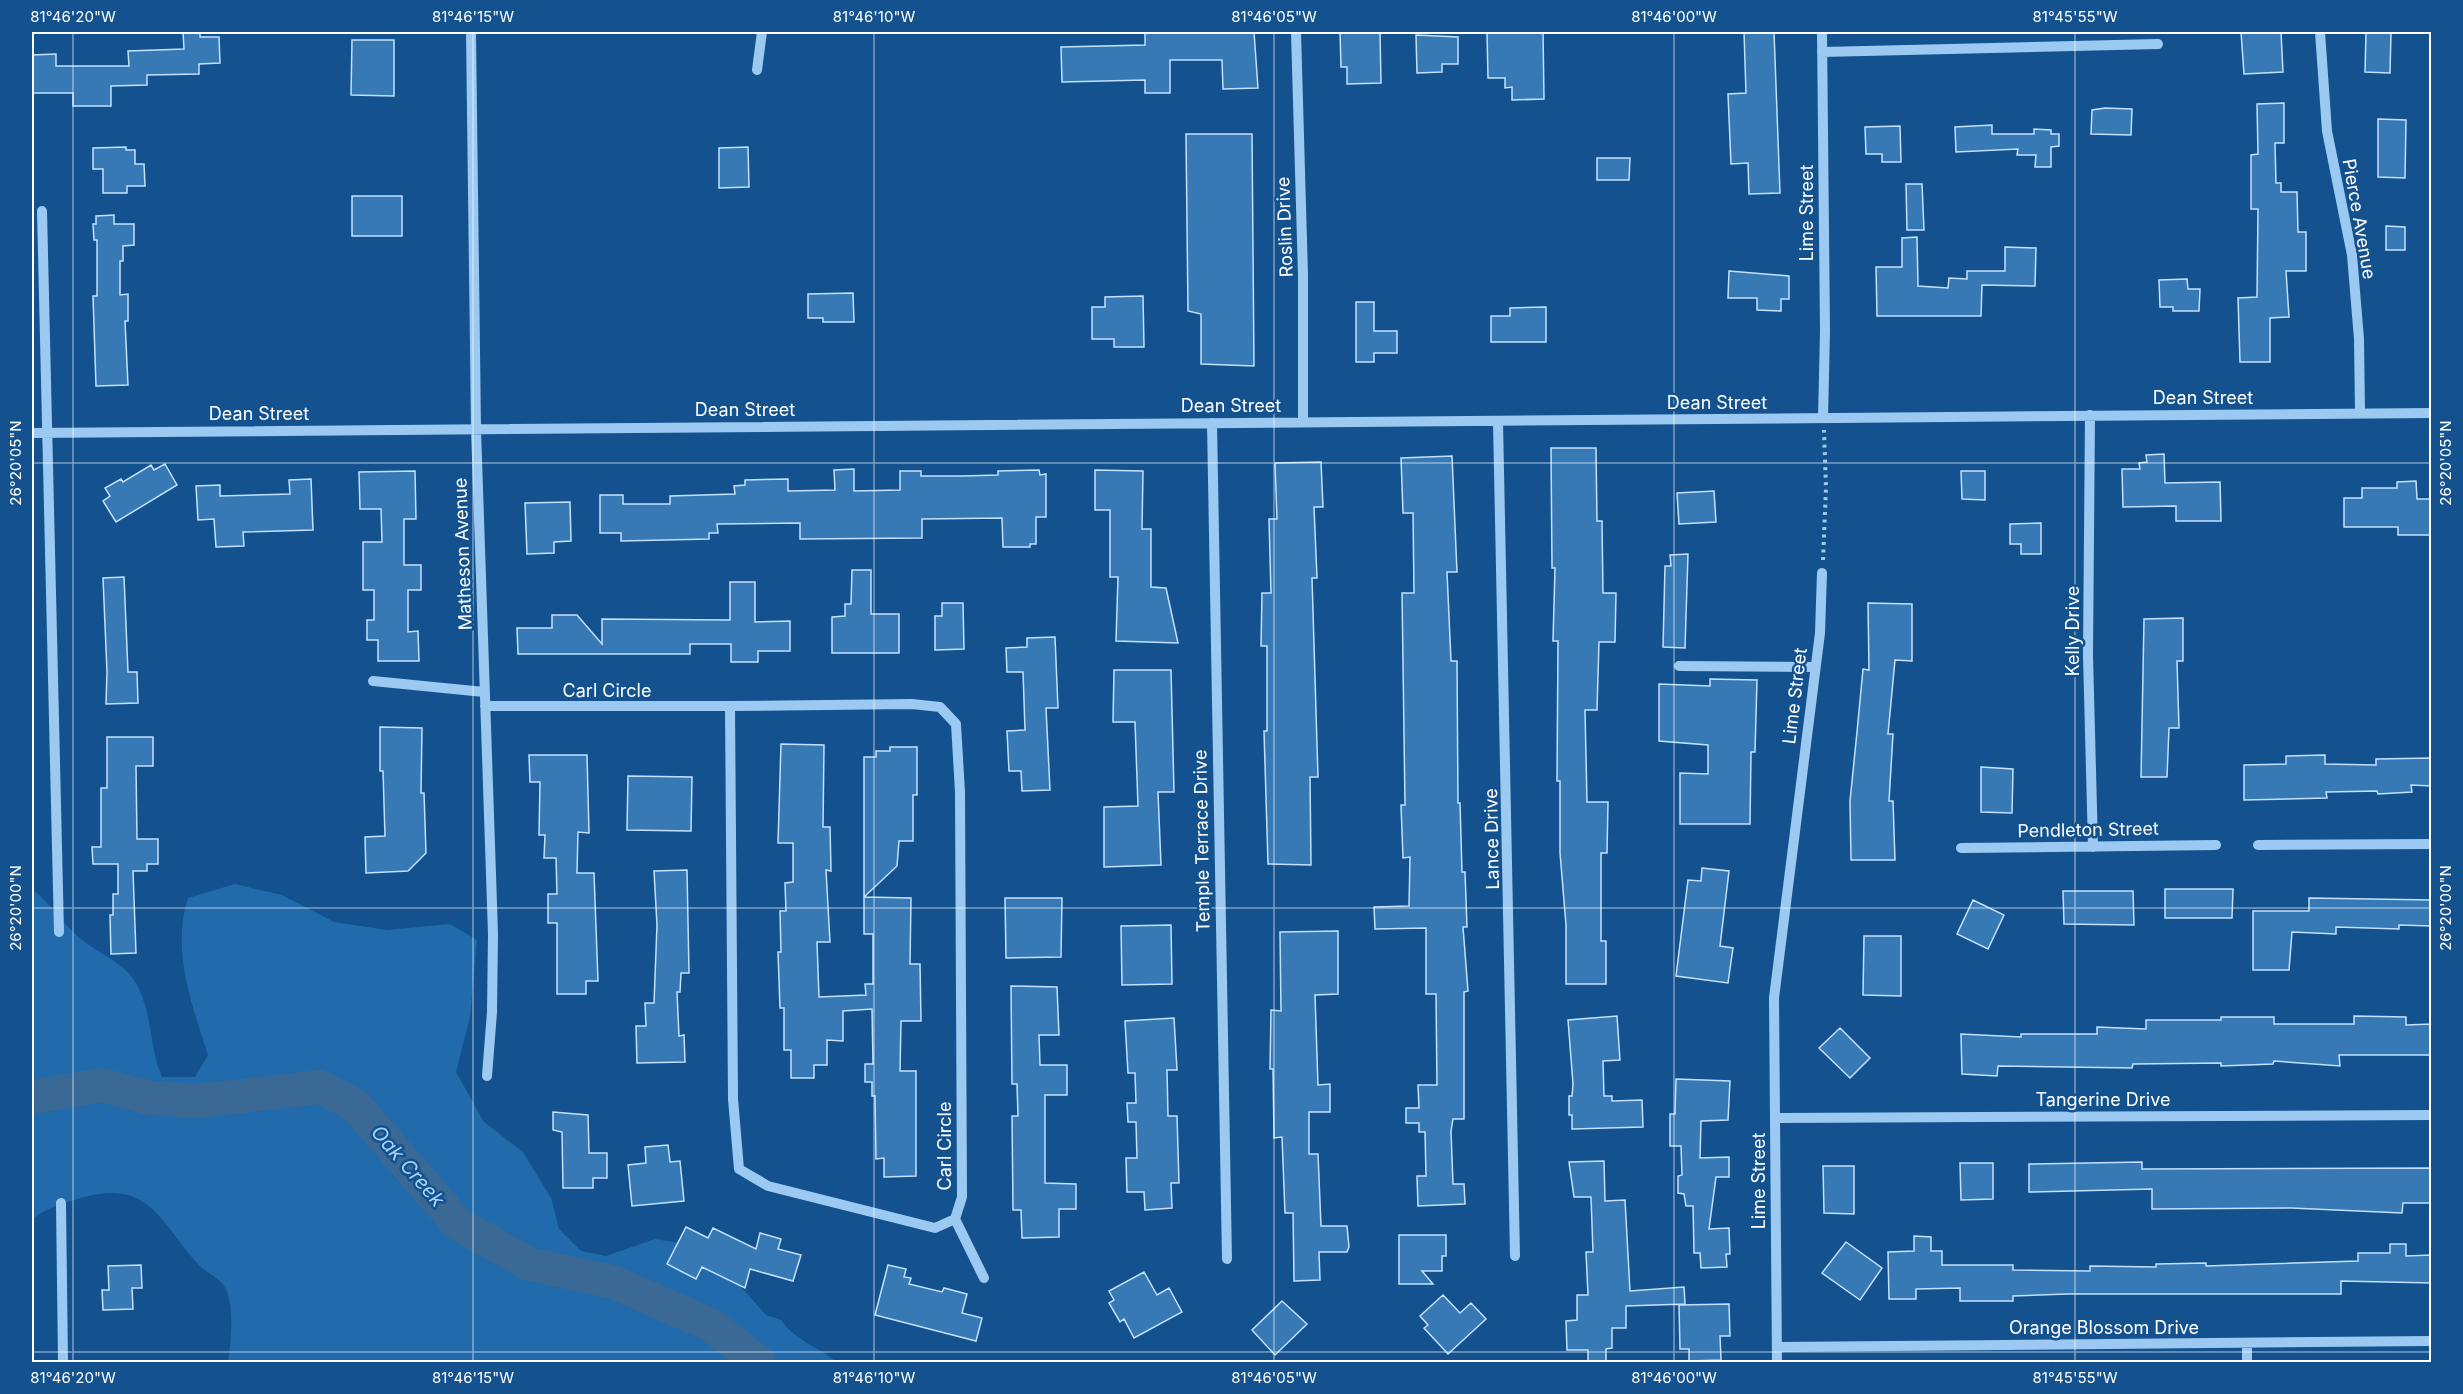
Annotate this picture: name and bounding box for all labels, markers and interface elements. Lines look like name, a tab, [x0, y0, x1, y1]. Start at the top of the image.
text: 81°46'20"W	[30, 7, 116, 26]
text: 81°46'15"W	[432, 7, 514, 26]
text: 81°46'10"W	[833, 7, 915, 26]
text: 81°46'05"W	[1231, 7, 1317, 26]
text: 81°46'00"W	[1631, 7, 1717, 26]
text: 81°45'55"W	[2033, 7, 2118, 26]
street label: Pierce Avenue	[2339, 157, 2380, 281]
street label: Lime Street	[1796, 165, 1817, 261]
street label: Roslin Drive	[1272, 176, 1297, 278]
street label: Dean Street	[2153, 387, 2253, 408]
street label: Dean Street	[1667, 392, 1767, 413]
street label: Dean Street	[1181, 395, 1281, 416]
street label: Dean Street	[695, 399, 795, 420]
street label: Dean Street	[209, 403, 309, 424]
text: 26°20'05"N	[6, 420, 25, 506]
text: 26°20'05"N	[2436, 420, 2455, 506]
street label: Matheson Avenue	[449, 477, 476, 631]
street label: Kelly Drive	[2062, 586, 2083, 676]
street label: Lime Street	[1778, 647, 1811, 745]
street label: Carl Circle	[563, 680, 651, 701]
street label: Temple Terrace Drive	[1189, 750, 1214, 932]
street label: Lance Drive	[1480, 788, 1503, 890]
street label: Pendleton Street	[2017, 818, 2159, 841]
text: 26°20'00"N	[6, 865, 25, 951]
text: 26°20'00"N	[2436, 865, 2455, 951]
street label: Tangerine Drive	[2036, 1089, 2170, 1110]
street label: Carl Circle	[934, 1102, 955, 1190]
water label: Oak Creek	[366, 1120, 451, 1212]
street label: Lime Street	[1748, 1133, 1769, 1229]
street label: Orange Blossom Drive	[2009, 1317, 2199, 1338]
text: 81°46'20"W	[30, 1368, 116, 1387]
text: 81°46'15"W	[432, 1368, 514, 1387]
text: 81°46'10"W	[833, 1368, 915, 1387]
text: 81°46'05"W	[1231, 1368, 1317, 1387]
text: 81°46'00"W	[1631, 1368, 1717, 1387]
text: 81°45'55"W	[2033, 1368, 2118, 1387]

